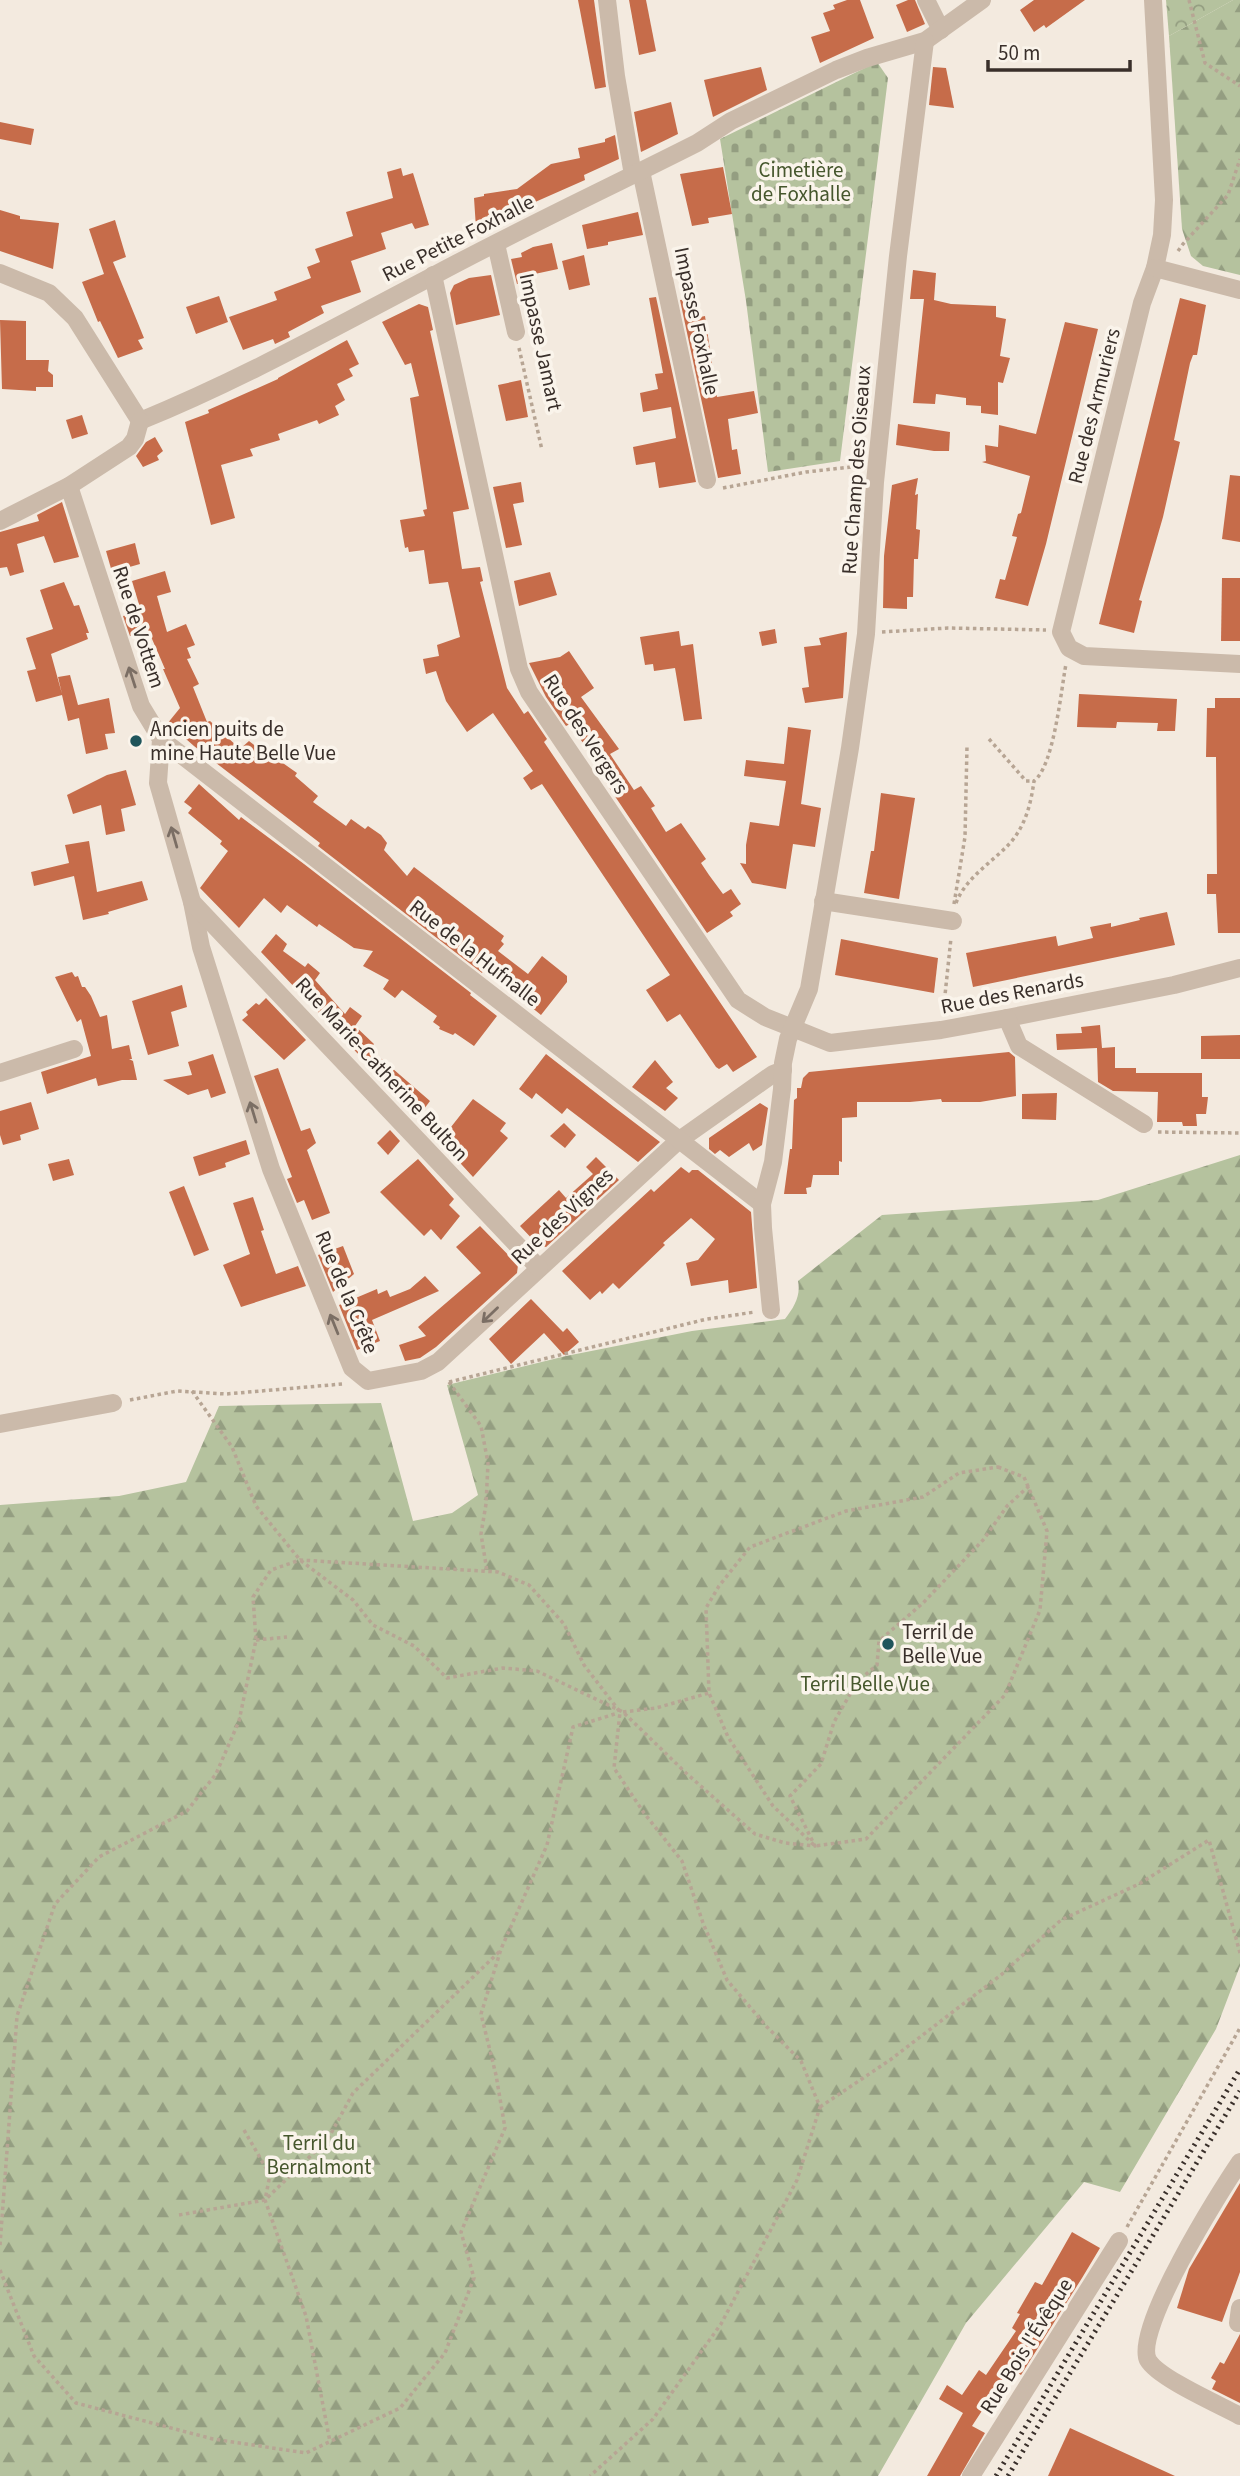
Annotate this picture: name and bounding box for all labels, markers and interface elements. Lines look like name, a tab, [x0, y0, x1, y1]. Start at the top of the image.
scale bar	[988, 28, 1130, 72]
text: 50 m	[998, 38, 1040, 68]
park label: Cimetière de Foxhalle	[751, 155, 851, 209]
street label: Rue Petite Foxhalle	[377, 187, 539, 289]
street label: Impasse Foxhalle	[667, 244, 727, 398]
street label: Impasse Jamart	[512, 270, 570, 414]
street label: Rue des Armuriers	[1060, 325, 1128, 487]
street label: Rue Champ des Oiseaux	[834, 364, 878, 576]
street label: Rue de Vottem	[105, 562, 173, 692]
one-way arrow	[125, 667, 137, 689]
street label: Rue des Vergers	[536, 668, 636, 800]
place label: Ancien puits de mine Haute Belle Vue	[150, 714, 336, 768]
marker: Ancien puits de mine Haute Belle Vue	[128, 733, 144, 749]
one-way arrow	[166, 826, 179, 848]
street label: Rue de la Hufnalle	[403, 892, 547, 1014]
street label: Rue des Renards	[938, 964, 1086, 1022]
street label: Rue Marie-Catherine Bulton	[288, 970, 476, 1168]
one-way arrow	[245, 1101, 258, 1123]
street label: Rue des Vignes	[504, 1160, 620, 1271]
street label: Rue de la Crête	[308, 1226, 386, 1358]
one-way arrow	[482, 1307, 499, 1324]
one-way arrow	[327, 1314, 340, 1335]
place label: Terril de Belle Vue	[902, 1617, 982, 1671]
marker: Terril de Belle Vue	[880, 1636, 896, 1652]
park label: Terril Belle Vue	[800, 1669, 930, 1699]
park label: Terril du Bernalmont	[267, 2128, 371, 2182]
street label: Rue Bois l'Évêque	[972, 2272, 1080, 2420]

